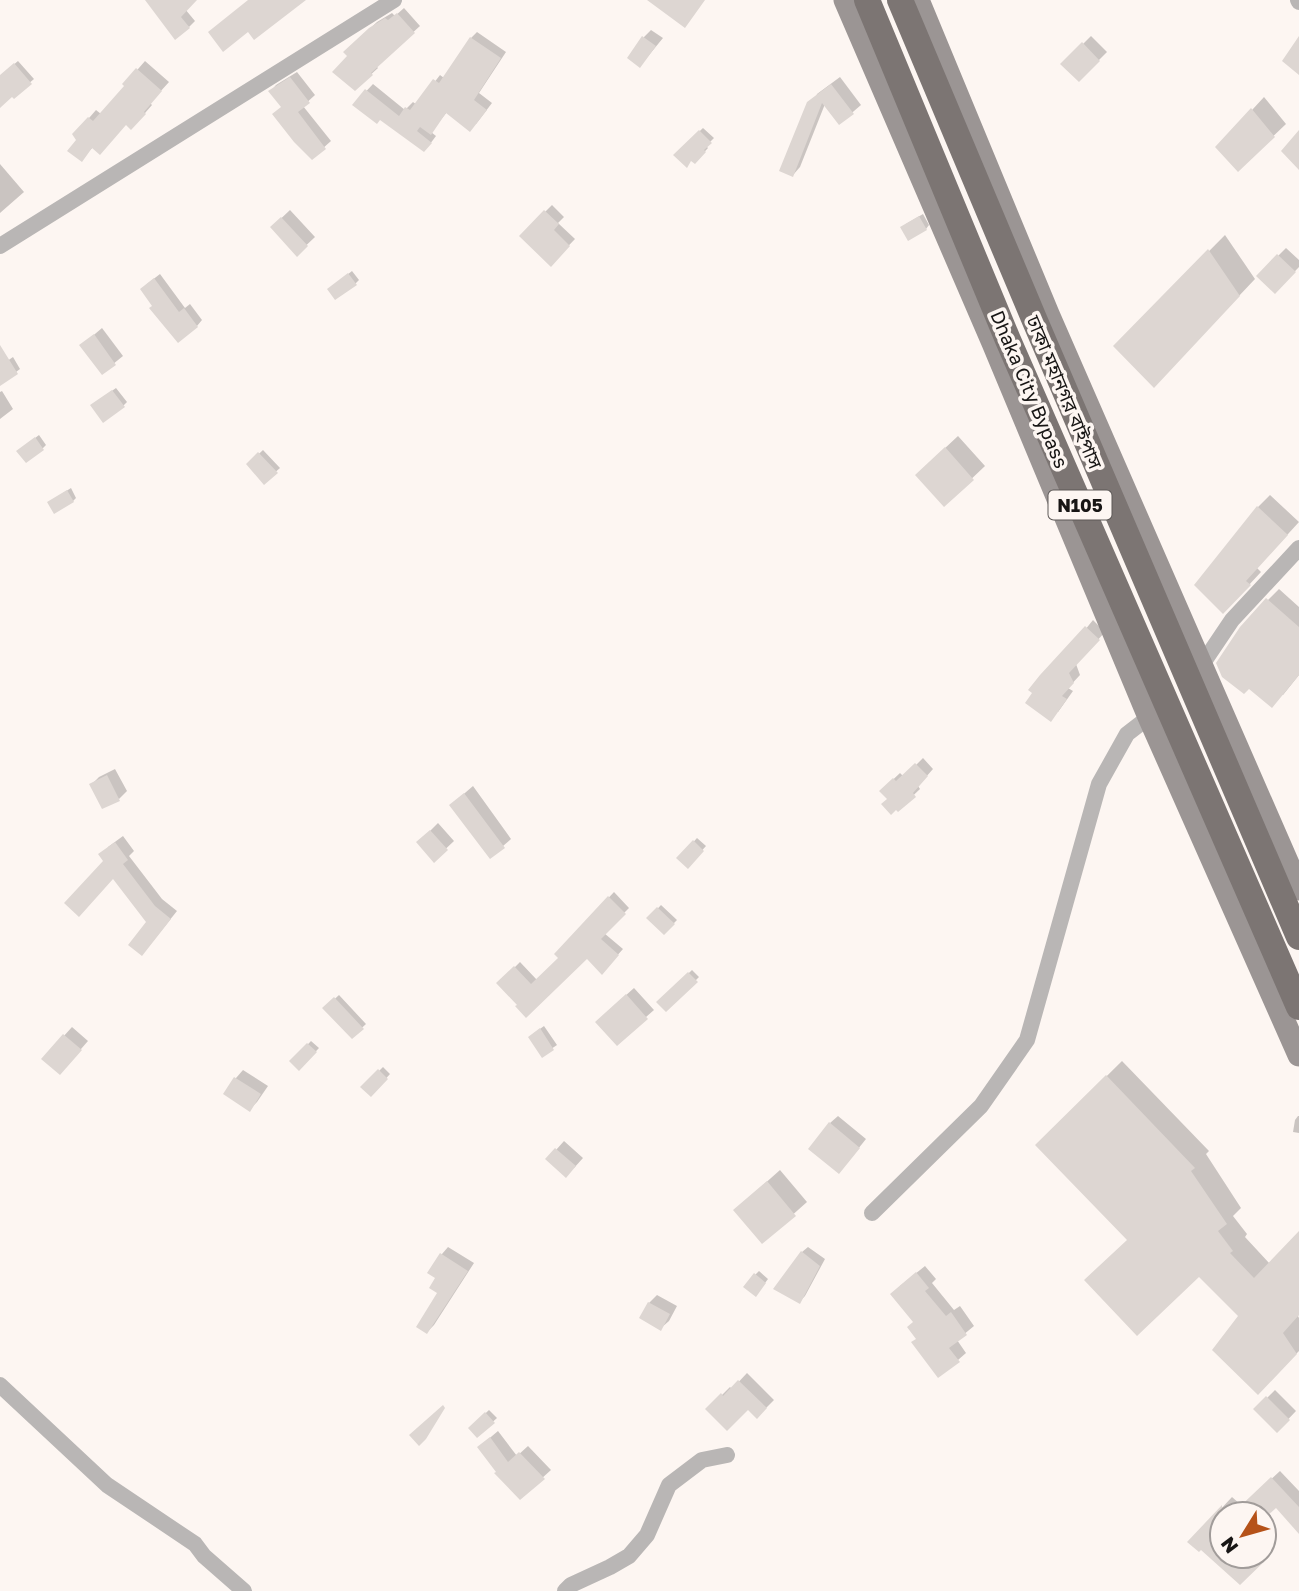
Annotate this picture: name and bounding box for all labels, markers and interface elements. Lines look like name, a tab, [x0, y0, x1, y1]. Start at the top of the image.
street label: Dhaka City Bypass	[986, 307, 1074, 471]
street label: ঢাকা মহানগর বাইপাস	[1022, 311, 1108, 473]
road number: N105	[1048, 490, 1112, 520]
north arrow	[1208, 1500, 1278, 1570]
text: N	[1215, 1533, 1243, 1558]

